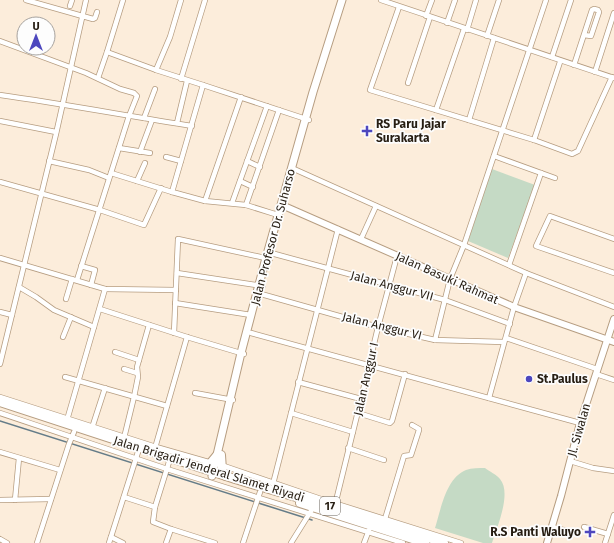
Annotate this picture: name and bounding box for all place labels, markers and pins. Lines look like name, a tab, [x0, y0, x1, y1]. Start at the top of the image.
place label: RS Paru Jajar Surakarta	[376, 117, 446, 145]
marker: RS Paru Jajar Surakarta	[361, 125, 373, 137]
place label: St.Paulus	[537, 372, 588, 386]
marker: St.Paulus	[524, 374, 534, 384]
place label: R.S Panti Waluyo	[490, 525, 581, 539]
marker: R.S Panti Waluyo	[584, 526, 596, 538]

